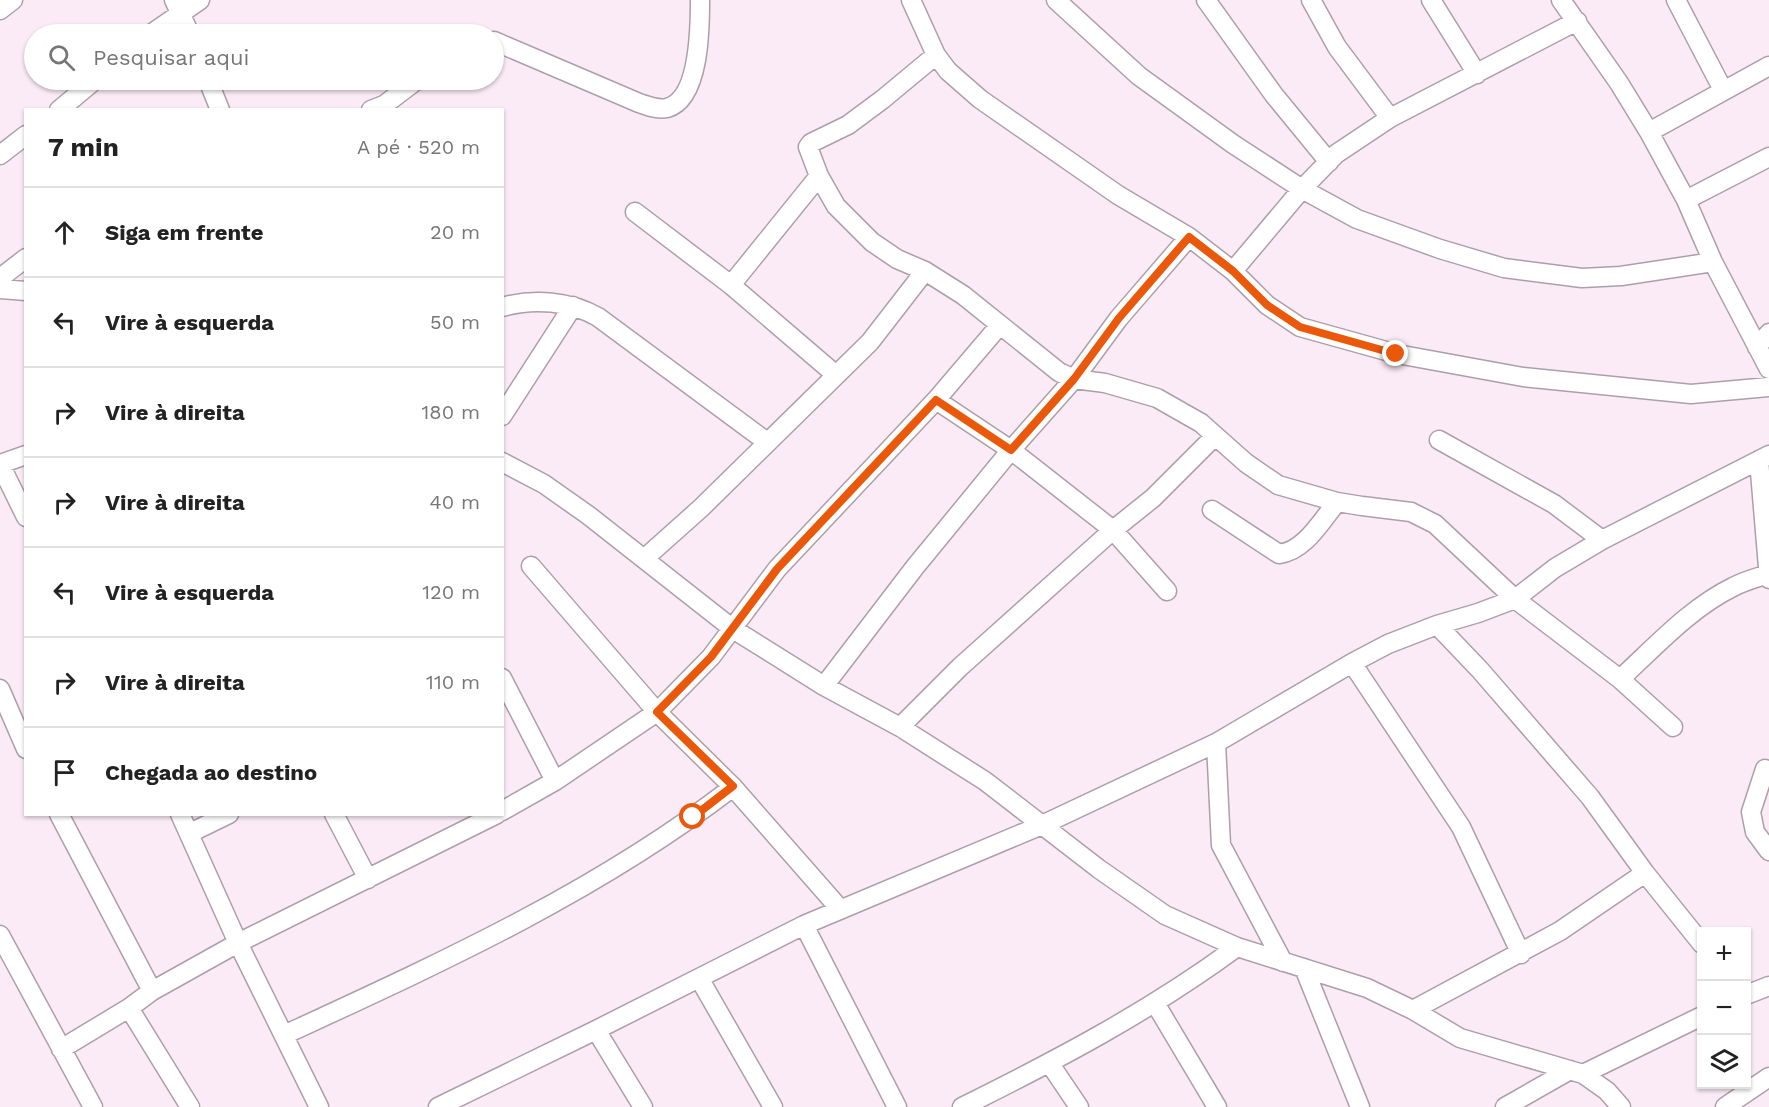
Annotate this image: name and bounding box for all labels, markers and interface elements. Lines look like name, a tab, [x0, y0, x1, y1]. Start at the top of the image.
search box	[24, 24, 504, 90]
icon: search	[45, 41, 78, 74]
text: Pesquisar aqui	[93, 45, 249, 70]
text: 7 min	[48, 132, 119, 162]
text: A pé · 520 m	[357, 135, 480, 159]
icon: ahead	[48, 216, 81, 249]
text: Siga em frente	[105, 220, 263, 245]
text: 20 m	[430, 220, 480, 244]
icon: left	[48, 306, 81, 339]
text: Vire à esquerda	[105, 310, 274, 335]
text: 50 m	[430, 310, 480, 334]
route end	[1382, 340, 1408, 366]
icon: right	[48, 396, 81, 429]
text: Vire à direita	[105, 400, 245, 425]
text: 180 m	[422, 400, 480, 424]
icon: right	[48, 486, 81, 519]
text: Vire à direita	[105, 490, 245, 515]
text: 40 m	[429, 490, 480, 514]
icon: left	[48, 576, 81, 609]
text: Vire à esquerda	[105, 580, 274, 605]
text: 120 m	[422, 580, 480, 604]
icon: right	[48, 666, 81, 699]
text: Vire à direita	[105, 670, 245, 695]
text: 110 m	[426, 670, 480, 694]
icon: arrive	[48, 756, 81, 789]
text: Chegada ao destino	[105, 760, 317, 785]
route start	[679, 803, 705, 829]
map controls	[1697, 927, 1751, 1089]
button: +	[1697, 927, 1751, 981]
button: −	[1697, 981, 1751, 1035]
button: layers	[1697, 1035, 1751, 1089]

